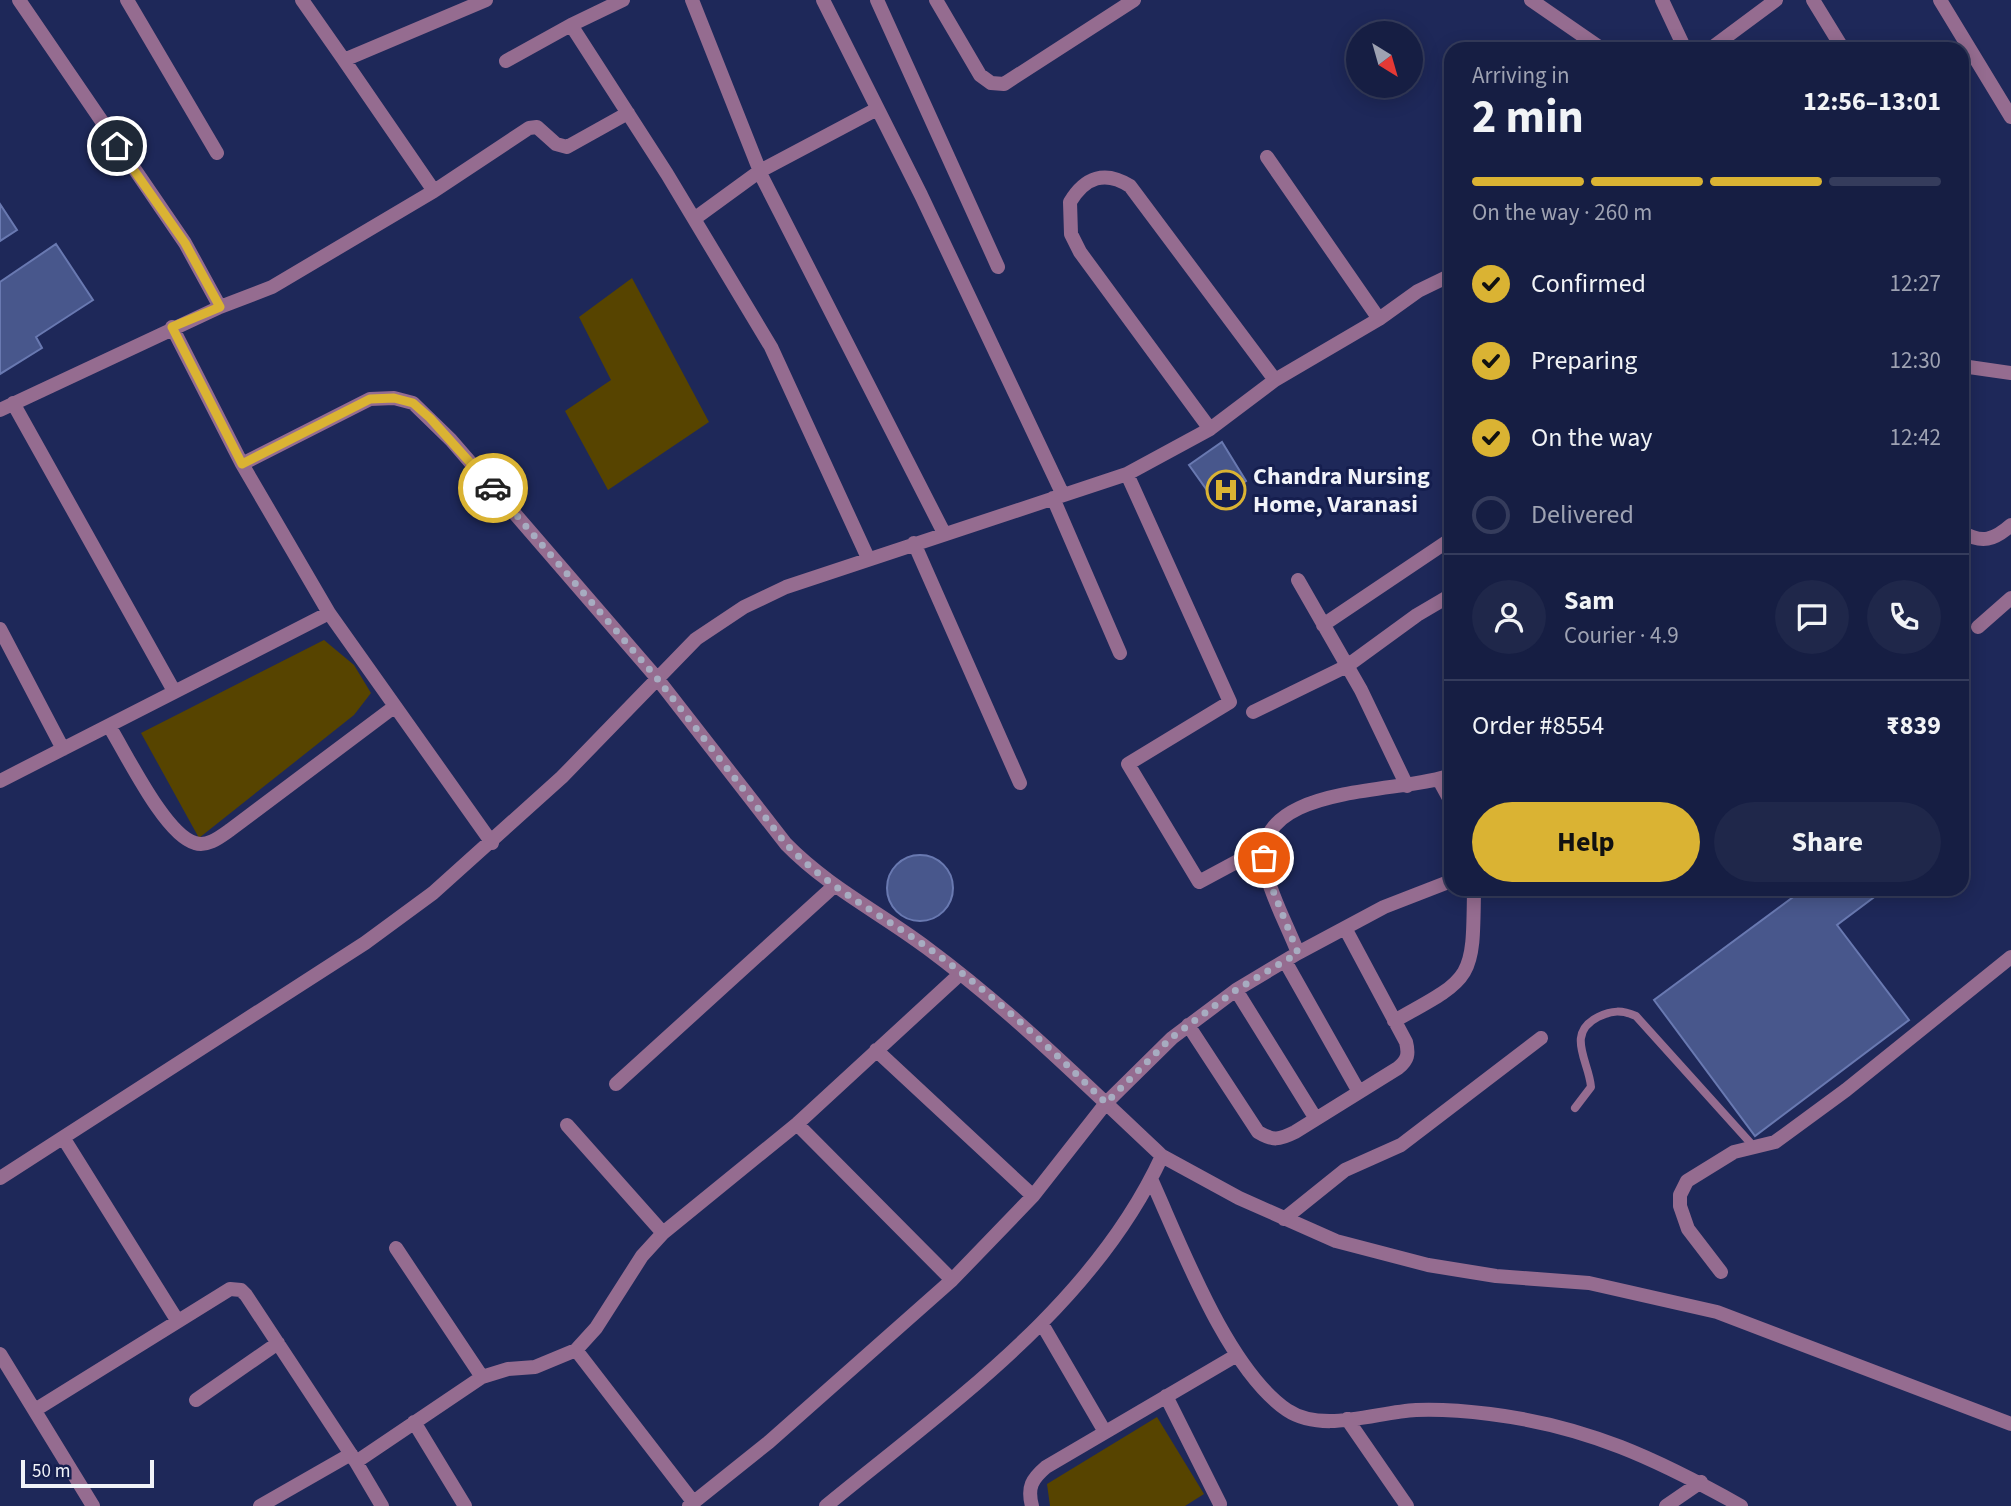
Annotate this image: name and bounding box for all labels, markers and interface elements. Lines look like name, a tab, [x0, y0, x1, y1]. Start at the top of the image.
north arrow	[1346, 21, 1423, 98]
map controls	[1346, 21, 1423, 98]
text: Arriving in	[1472, 59, 1570, 92]
text: 12:56–13:01	[1803, 83, 1941, 120]
text: 2 min	[1472, 85, 1584, 150]
pin	[87, 116, 147, 176]
icon: home	[98, 127, 136, 165]
text: On the way · 260 m	[1472, 196, 1652, 229]
icon: check	[1472, 265, 1510, 303]
text: Confirmed	[1531, 265, 1646, 302]
text: 12:27	[1890, 267, 1941, 300]
icon: check	[1472, 342, 1510, 380]
text: Preparing	[1531, 342, 1637, 379]
text: 12:30	[1890, 344, 1941, 377]
icon: check	[1472, 419, 1510, 457]
text: On the way	[1531, 419, 1652, 456]
text: 12:42	[1890, 421, 1941, 454]
courier	[458, 453, 528, 523]
place label: Chandra Nursing Home, Varanasi	[1253, 459, 1430, 522]
icon: car	[474, 469, 512, 507]
hospital icon: Chandra Nursing Home, Varanasi	[1205, 469, 1247, 511]
text: Delivered	[1531, 496, 1634, 533]
button: person	[1472, 580, 1546, 654]
button: chat	[1775, 580, 1849, 654]
button: phone	[1867, 580, 1941, 654]
text: Sam	[1564, 582, 1614, 619]
text: Courier · 4.9	[1564, 619, 1679, 652]
text: Order #8554	[1472, 707, 1604, 744]
text: ₹839	[1886, 707, 1941, 744]
button: Help	[1472, 802, 1700, 882]
button: Share	[1714, 802, 1941, 882]
pin	[1234, 828, 1294, 888]
icon: bag	[1245, 839, 1283, 877]
scale bar	[21, 1457, 154, 1489]
text: 50 m	[32, 1458, 70, 1485]

